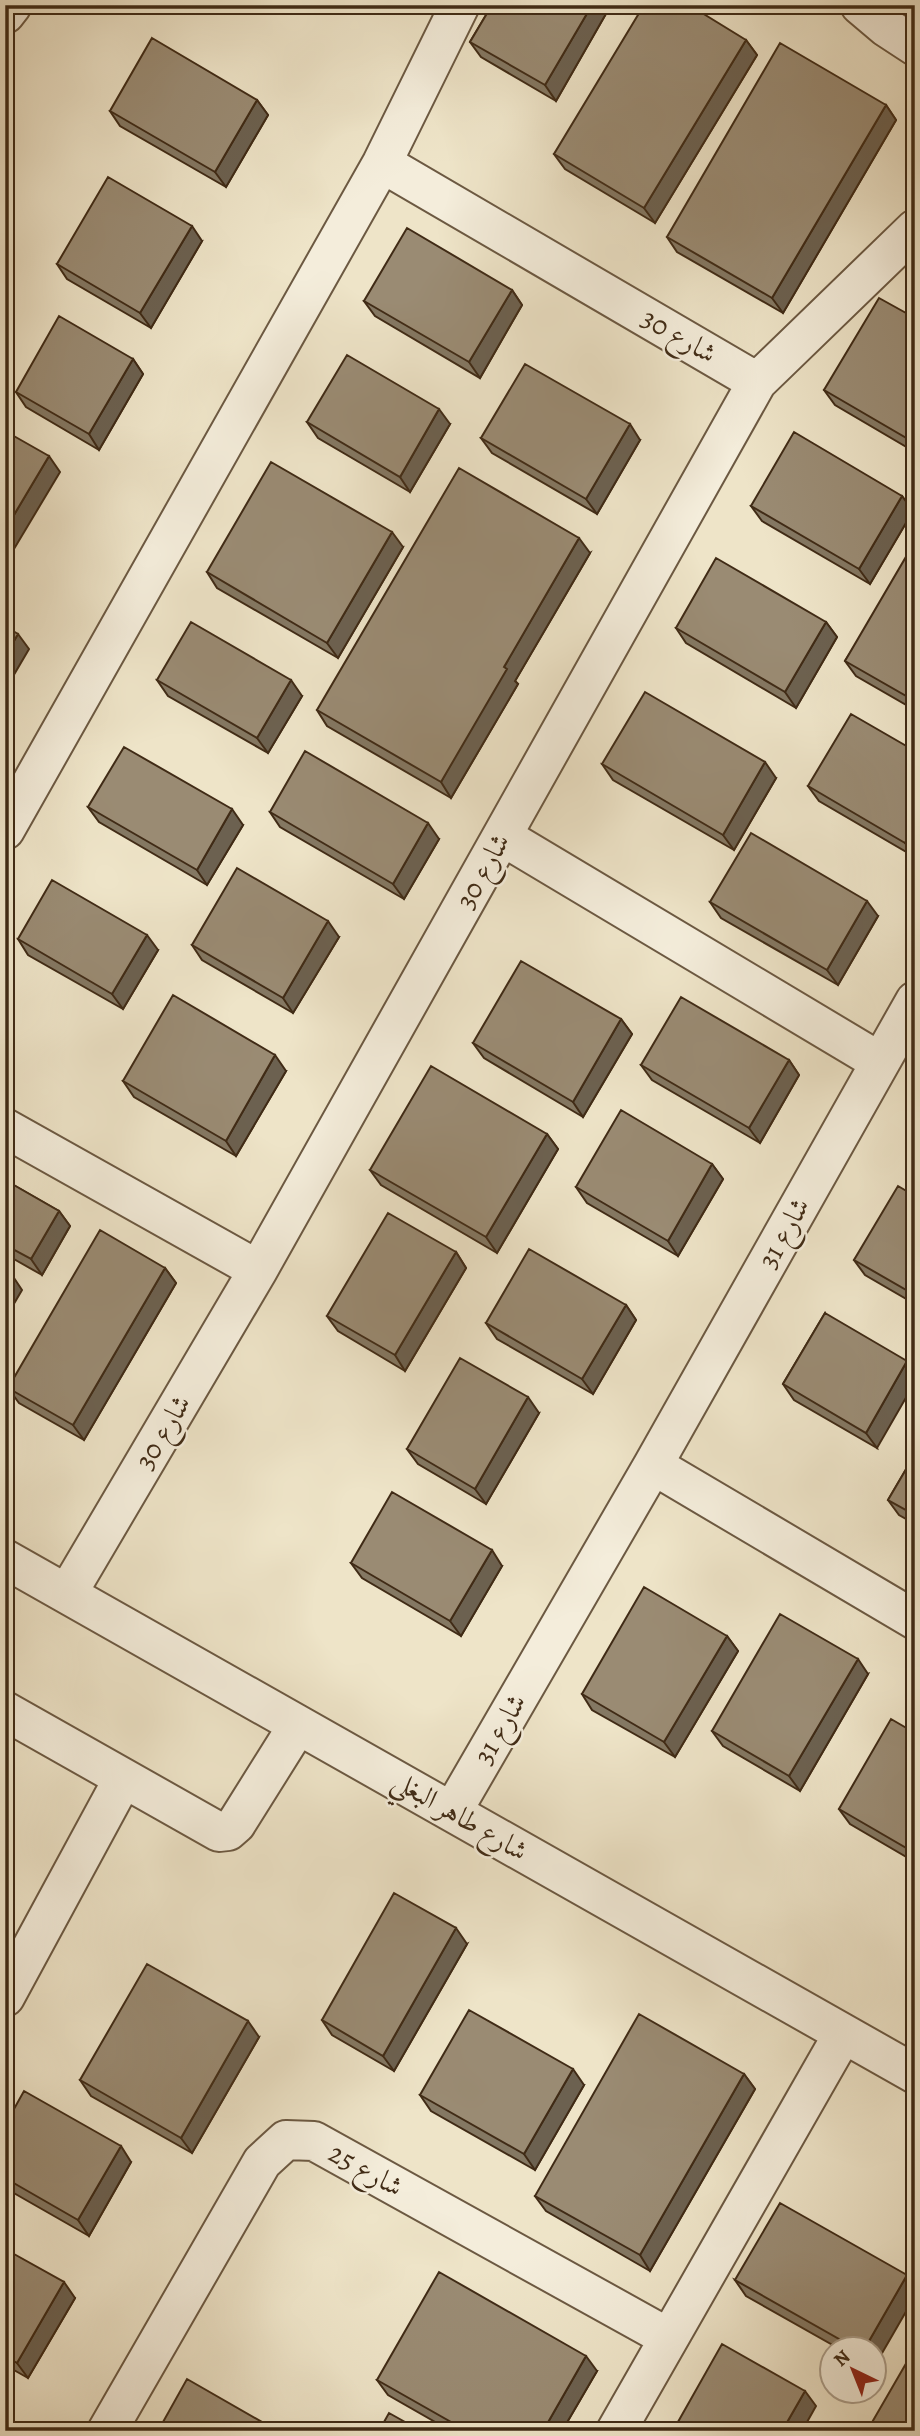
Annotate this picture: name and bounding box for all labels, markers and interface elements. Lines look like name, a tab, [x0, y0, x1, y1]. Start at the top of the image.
street label: شارع 30	[633, 299, 723, 376]
street label: شارع 30	[447, 826, 523, 917]
street label: شارع 31	[749, 1191, 822, 1277]
street label: شارع 30	[126, 1388, 204, 1478]
street label: شارع 31	[465, 1687, 539, 1773]
street label: شارع طاهر البغلي	[382, 1762, 535, 1876]
street label: شارع 25	[320, 2134, 410, 2209]
north arrow	[818, 2334, 888, 2404]
text: N	[828, 2344, 856, 2373]

